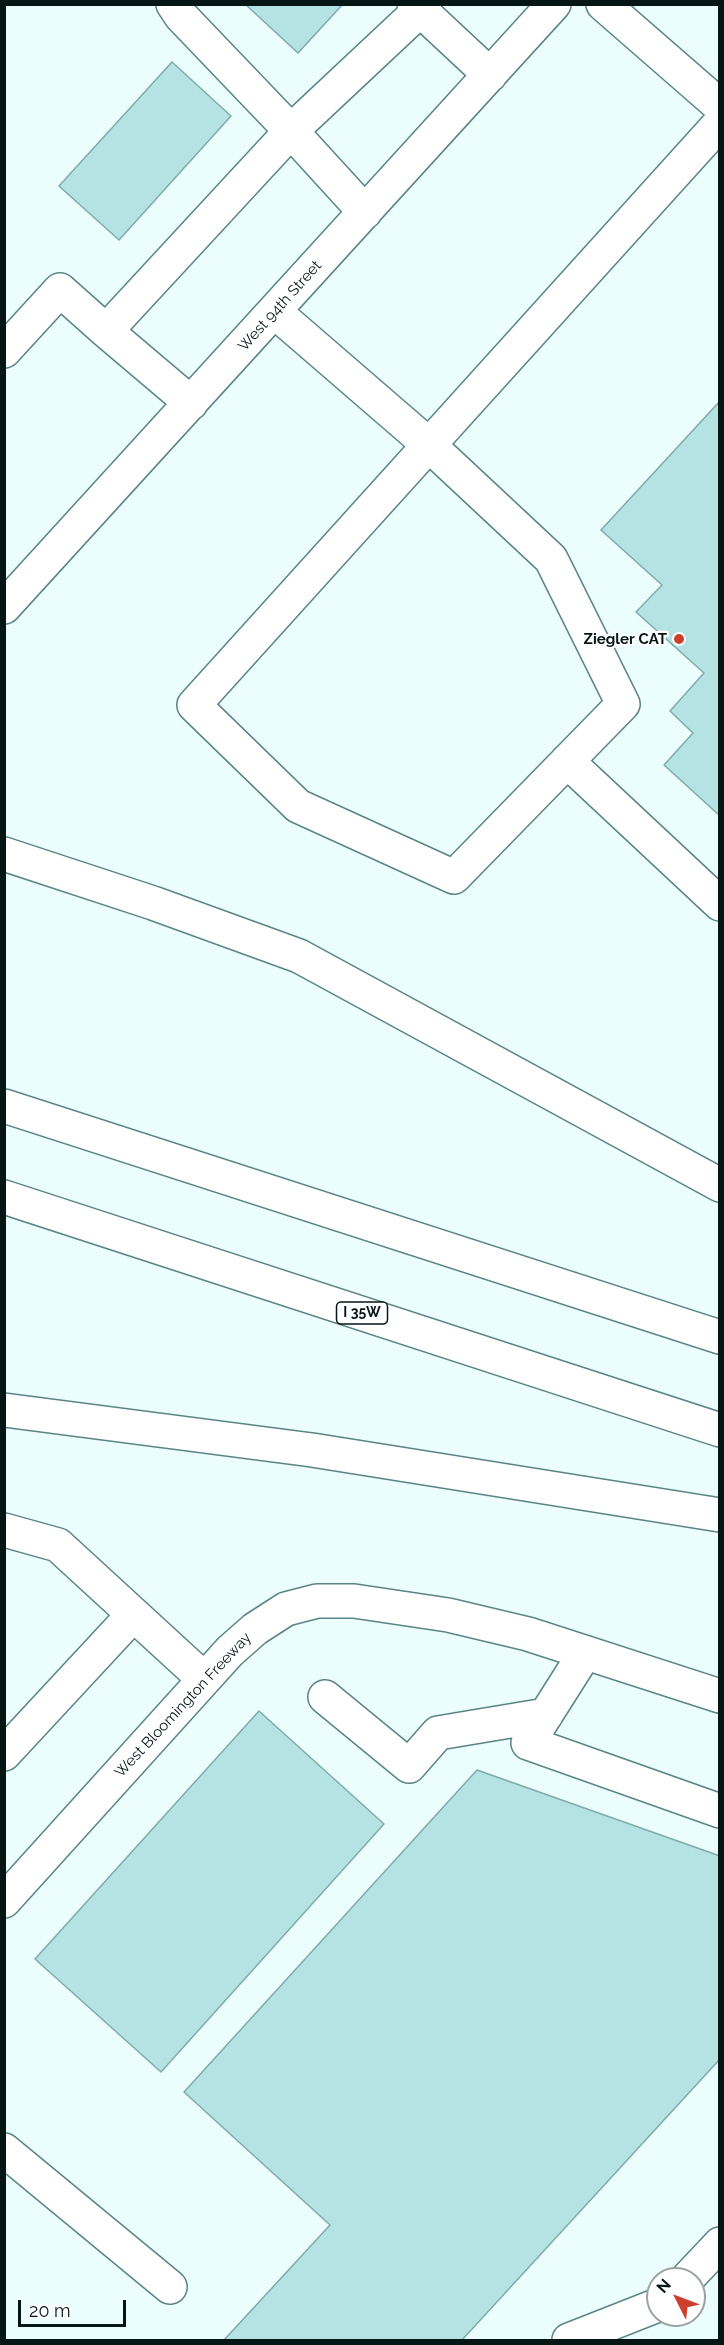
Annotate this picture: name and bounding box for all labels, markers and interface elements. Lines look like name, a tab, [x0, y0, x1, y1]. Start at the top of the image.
street label: West 94th Street	[235, 257, 325, 355]
place label: Ziegler CAT	[584, 630, 667, 648]
marker: Ziegler CAT	[672, 632, 686, 646]
road number: I 35W	[336, 1302, 388, 1324]
street label: West Bloomington Freeway	[111, 1629, 255, 1781]
north arrow	[646, 2267, 706, 2327]
text: N	[653, 2275, 675, 2297]
scale bar	[21, 2288, 129, 2326]
text: 20 m	[29, 2300, 71, 2321]

